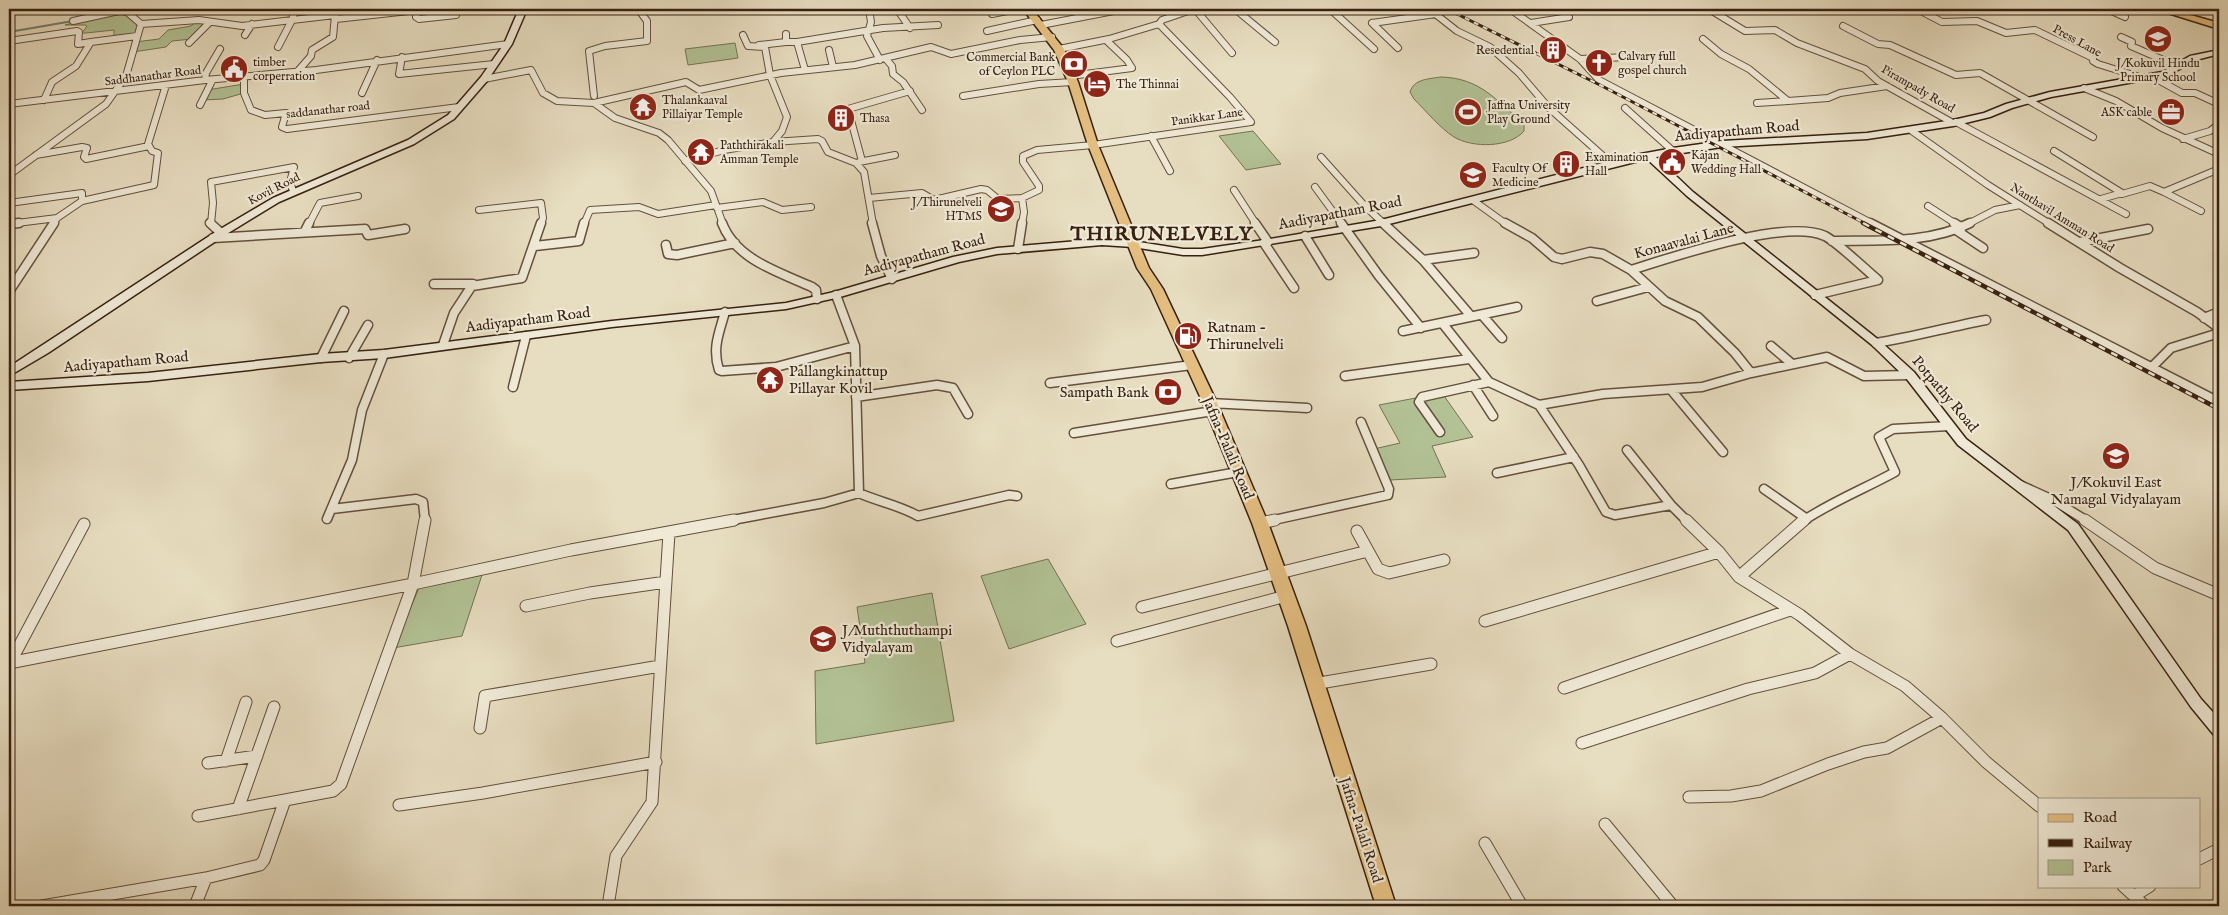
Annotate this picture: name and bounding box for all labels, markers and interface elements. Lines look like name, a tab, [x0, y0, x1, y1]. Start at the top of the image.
street label: Press Lane	[2050, 21, 2104, 61]
school or university icon: J/Kokuvil Hindu Primary School	[2143, 24, 2173, 54]
building icon: Resedential	[1538, 35, 1568, 65]
place label: Resedential	[1476, 43, 1535, 58]
church icon: Calvary full gospel church	[1584, 48, 1614, 78]
bank icon: Commercial Bank of Ceylon PLC	[1059, 49, 1089, 79]
place label: Calvary full gospel church	[1618, 49, 1687, 79]
place label: Commercial Bank of Ceylon PLC	[966, 50, 1056, 79]
public building icon: timber corperration	[219, 54, 249, 84]
place label: timber corperration	[253, 55, 316, 85]
place label: J/Kokuvil Hindu Primary School	[2114, 56, 2200, 85]
street label: Pirampady Road	[1878, 62, 1958, 117]
street label: Saddhanathar Road	[104, 63, 203, 89]
hotel icon: The Thinnai	[1082, 69, 1112, 99]
place label: The Thinnai	[1116, 77, 1179, 92]
temple icon: Thalankaaval Pillaiyar Temple	[628, 92, 658, 122]
place label: Thalankaaval Pillaiyar Temple	[662, 93, 743, 123]
sports icon: Jaffna University Play Ground	[1453, 97, 1483, 127]
office icon: ASK cable	[2156, 97, 2186, 127]
street label: saddanathar road	[285, 98, 371, 122]
place label: Jaffna University Play Ground	[1485, 98, 1570, 127]
building icon: Thasa	[826, 103, 856, 133]
street label: Panikkar Lane	[1170, 104, 1244, 129]
place label: ASK cable	[2100, 105, 2152, 120]
place label: Thasa	[860, 111, 891, 126]
street label: Aadiyapatham Road	[1673, 116, 1801, 146]
temple icon: Paththirakali Amman Temple	[686, 137, 716, 167]
place label: Paththirakali Amman Temple	[719, 138, 799, 168]
public building icon: Kajan Wedding Hall	[1657, 147, 1687, 177]
place label: Kajan Wedding Hall	[1691, 148, 1762, 177]
building icon: Examination Hall	[1551, 149, 1581, 179]
place label: Examination Hall	[1585, 150, 1649, 179]
school or university icon: Faculty Of Medicine	[1458, 160, 1488, 190]
place label: Faculty Of Medicine	[1492, 161, 1549, 190]
street label: Kovil Road	[245, 169, 303, 209]
street label: Nanthavil Amman Road	[2007, 180, 2117, 256]
street label: Aadiyapatham Road	[1276, 192, 1404, 234]
school or university icon: J/Thirunelveli HTMS	[986, 194, 1016, 224]
place label: J/Thirunelveli HTMS	[910, 195, 982, 224]
street label: Konaavalai Lane	[1632, 219, 1736, 263]
district label: THIRUNELVELY	[1070, 222, 1254, 247]
street label: Aadiyapatham Road	[860, 229, 988, 281]
street label: Aadiyapatham Road	[464, 303, 592, 337]
place label: Ratnam - Thirunelveli	[1207, 318, 1284, 354]
fuel station icon: Ratnam - Thirunelveli	[1173, 321, 1203, 351]
street label: Aadiyapatham Road	[62, 347, 190, 377]
street label: Potpathy Road	[1908, 352, 1983, 437]
place label: Pallangkinattup Pillayar Kovil	[789, 362, 888, 398]
temple icon: Pallangkinattup Pillayar Kovil	[755, 365, 785, 395]
bank icon: Sampath Bank	[1153, 377, 1183, 407]
place label: Sampath Bank	[1060, 383, 1150, 402]
street label: Jafna-Palali Road	[1197, 392, 1259, 503]
school or university icon: J/Kokuvil East Namagal Vidyalayam	[2101, 441, 2131, 471]
place label: J/Kokuvil East Namagal Vidyalayam	[2051, 473, 2182, 509]
place label: J/Muththuthampi Vidyalayam	[840, 621, 952, 657]
school or university icon: J/Muththuthampi Vidyalayam	[808, 624, 838, 654]
street label: Jafna-Palali Road	[1334, 773, 1387, 886]
legend	[2038, 798, 2200, 888]
text: Road	[2083, 808, 2118, 827]
text: Railway	[2083, 834, 2133, 853]
text: Park	[2083, 858, 2113, 877]

